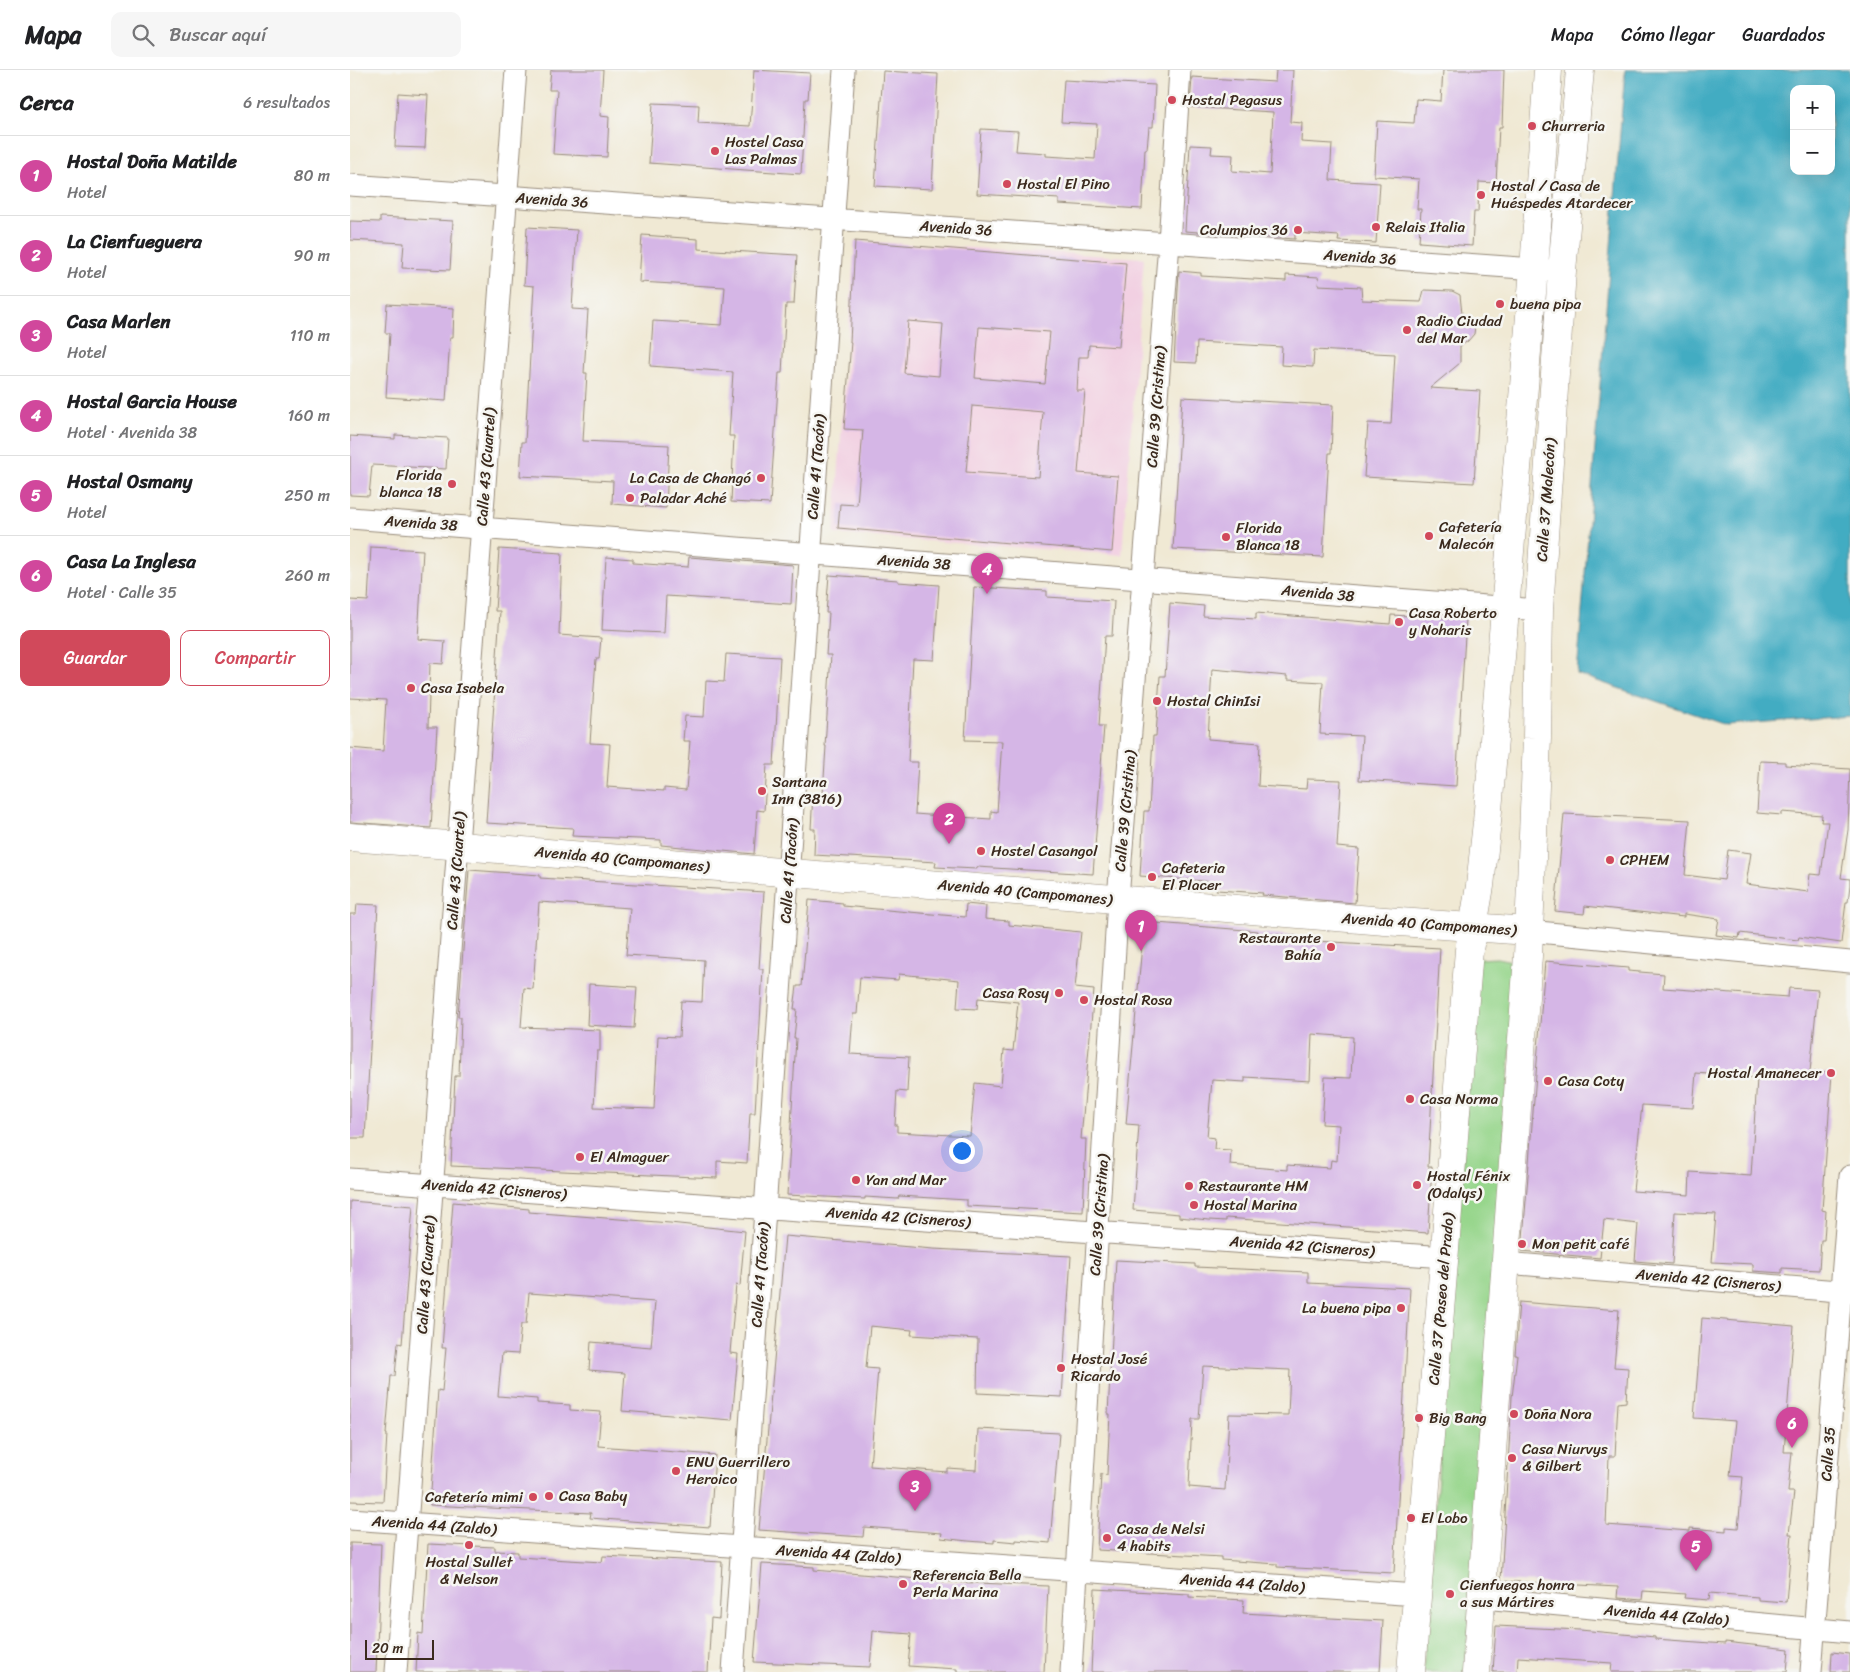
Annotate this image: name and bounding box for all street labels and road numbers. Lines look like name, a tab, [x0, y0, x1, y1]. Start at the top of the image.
street label: Avenida 36	[514, 184, 589, 216]
street label: Avenida 36	[918, 212, 993, 244]
street label: Avenida 36	[1322, 241, 1397, 273]
street label: Calle 39 (Cristina)	[1139, 345, 1173, 468]
street label: Calle 43 (Cuartel)	[469, 406, 503, 527]
street label: Calle 41 (Tacón)	[799, 413, 833, 520]
street label: Calle 37 (Malecón)	[1529, 437, 1563, 562]
street label: Avenida 38	[382, 507, 459, 539]
street label: Avenida 38	[875, 546, 952, 578]
street label: Avenida 38	[1279, 577, 1356, 609]
street label: Calle 39 (Cristina)	[1107, 749, 1143, 873]
street label: Calle 43 (Cuartel)	[439, 810, 473, 931]
street label: Calle 41 (Tacón)	[772, 817, 806, 924]
street label: Avenida 40 (Campomanes)	[533, 838, 711, 880]
street label: Avenida 40 (Campomanes)	[936, 871, 1114, 913]
street label: Avenida 40 (Campomanes)	[1340, 905, 1518, 943]
street label: Calle 39 (Cristina)	[1082, 1153, 1116, 1276]
street label: Avenida 42 (Cisneros)	[420, 1171, 568, 1207]
street label: Avenida 42 (Cisneros)	[824, 1199, 972, 1235]
street label: Calle 37 (Paseo del Prado)	[1421, 1211, 1462, 1386]
street label: Calle 43 (Cuartel)	[409, 1214, 443, 1335]
street label: Calle 41 (Tacón)	[743, 1221, 777, 1328]
street label: Avenida 42 (Cisneros)	[1228, 1228, 1376, 1264]
street label: Avenida 42 (Cisneros)	[1633, 1261, 1782, 1299]
street label: Calle 35	[1813, 1426, 1843, 1482]
street label: Avenida 44 (Zaldo)	[370, 1508, 498, 1542]
street label: Avenida 44 (Zaldo)	[774, 1537, 902, 1571]
street label: Avenida 44 (Zaldo)	[1178, 1566, 1306, 1600]
street label: Avenida 44 (Zaldo)	[1602, 1597, 1730, 1633]

